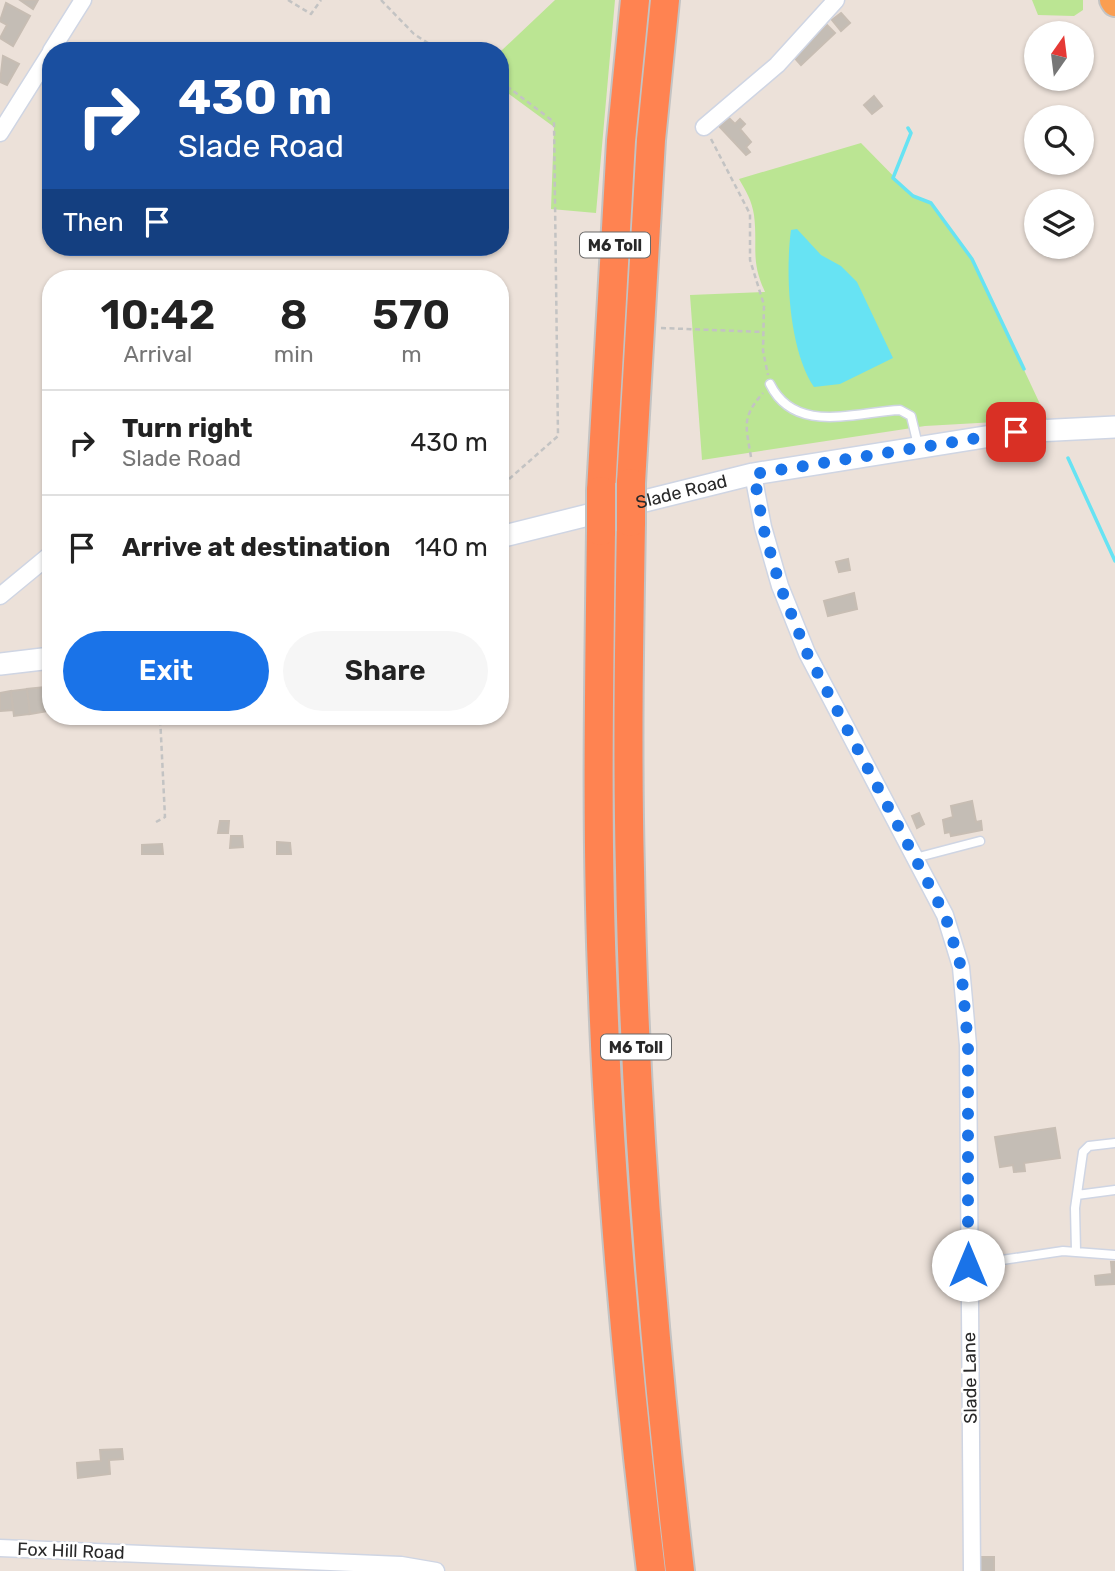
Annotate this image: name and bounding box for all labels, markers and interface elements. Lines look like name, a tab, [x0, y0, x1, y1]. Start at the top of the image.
north arrow	[1024, 21, 1094, 91]
map controls	[1024, 21, 1094, 259]
text: 430 m	[178, 68, 332, 126]
icon: right	[63, 70, 154, 161]
button: search	[1024, 105, 1094, 175]
text: Slade Road	[178, 127, 344, 165]
button: layers	[1024, 189, 1094, 259]
icon: arrive	[138, 203, 176, 241]
text: Then	[63, 207, 124, 238]
road number: M6 Toll	[580, 232, 650, 258]
text: 10:42	[101, 290, 215, 340]
text: 8	[280, 290, 308, 340]
text: 570	[372, 290, 450, 340]
text: Arrival	[123, 340, 192, 368]
text: min	[274, 340, 314, 368]
text: m	[401, 340, 422, 368]
pin	[986, 402, 1046, 462]
text: Turn right	[122, 413, 252, 444]
icon: arrive	[997, 413, 1035, 451]
icon: right	[63, 424, 101, 462]
text: 430 m	[410, 427, 488, 458]
text: Slade Road	[122, 444, 241, 472]
street label: Slade Road	[633, 470, 729, 514]
icon: arrive	[63, 529, 101, 567]
text: Arrive at destination	[122, 532, 390, 563]
text: 140 m	[415, 532, 488, 563]
button: Exit	[63, 631, 269, 711]
button: Share	[283, 631, 488, 711]
road number: M6 Toll	[601, 1035, 671, 1060]
position arrow	[931, 1228, 1005, 1302]
street label: Slade Lane	[958, 1332, 982, 1424]
street label: Fox Hill Road	[17, 1538, 125, 1564]

